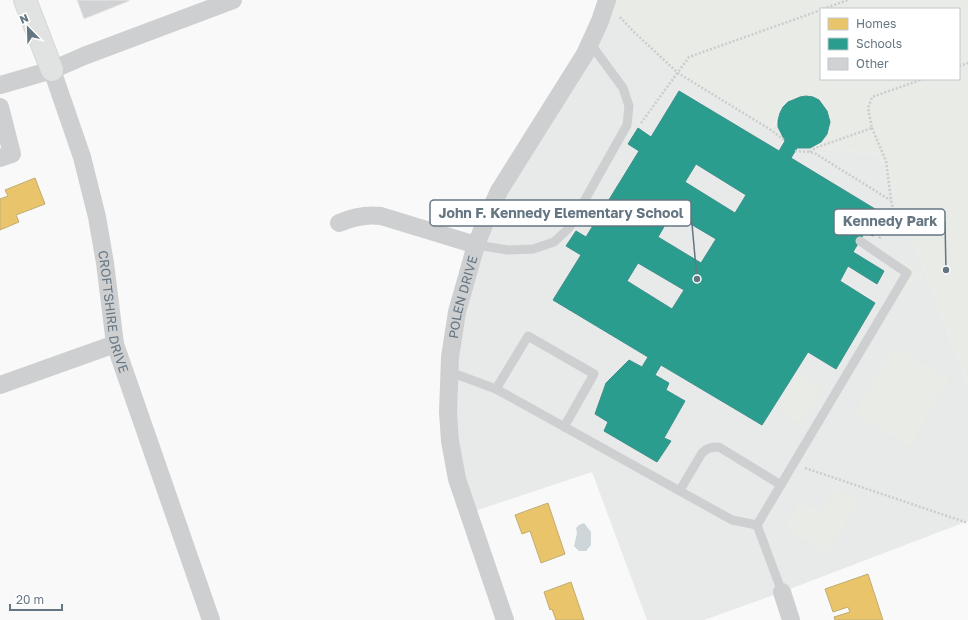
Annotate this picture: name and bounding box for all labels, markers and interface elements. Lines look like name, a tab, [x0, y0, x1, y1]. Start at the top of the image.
north arrow	[8, 8, 48, 48]
legend	[820, 8, 960, 80]
text: N	[18, 11, 30, 26]
text: Homes	[856, 16, 896, 31]
text: Schools	[856, 36, 902, 51]
text: Other	[856, 56, 889, 71]
callout: John F. Kennedy Elementary School	[430, 200, 691, 226]
text: John F. Kennedy Elementary School	[439, 204, 684, 221]
callout: Kennedy Park	[834, 209, 945, 235]
text: Kennedy Park	[843, 212, 937, 229]
street label: CROFTSHIRE DRIVE	[95, 249, 132, 375]
street label: POLEN DRIVE	[445, 254, 481, 340]
scale bar	[10, 586, 62, 612]
text: 20 m	[16, 592, 44, 607]

